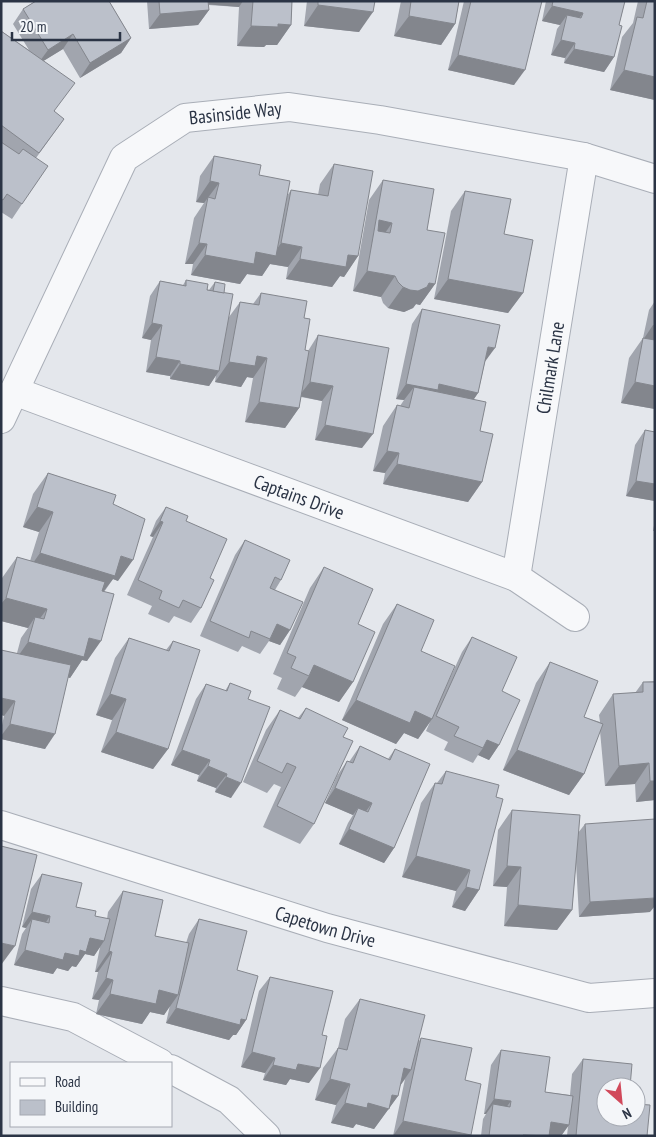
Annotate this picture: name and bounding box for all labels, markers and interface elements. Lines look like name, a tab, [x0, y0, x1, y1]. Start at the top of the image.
scale bar	[12, 10, 120, 42]
text: 20 m	[20, 17, 46, 36]
street label: Basinside Way	[188, 96, 283, 129]
street label: Chilmark Lane	[531, 320, 569, 416]
street label: Captains Drive	[250, 469, 348, 524]
street label: Capetown Drive	[272, 900, 378, 952]
legend	[10, 1062, 172, 1127]
text: Road	[55, 1072, 81, 1091]
north arrow	[596, 1077, 646, 1127]
text: Building	[55, 1097, 98, 1116]
text: N	[619, 1104, 634, 1123]

